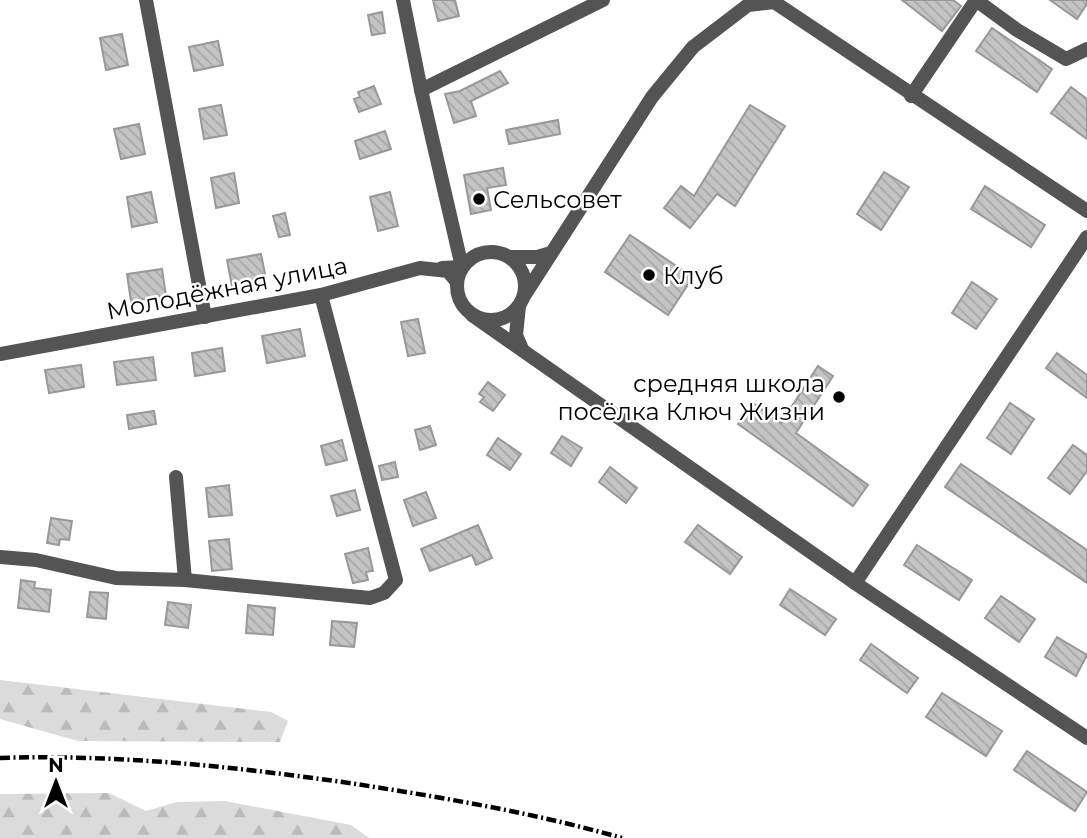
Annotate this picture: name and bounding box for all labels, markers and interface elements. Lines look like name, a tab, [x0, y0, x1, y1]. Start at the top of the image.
place label: Сельсовет	[493, 185, 622, 214]
marker: Сельсовет	[471, 191, 487, 207]
street label: Молодёжная улица	[104, 250, 350, 326]
place label: Клуб	[663, 261, 724, 290]
marker: Клуб	[641, 267, 657, 283]
place label: средняя школа посёлка Ключ Жизни	[557, 369, 825, 426]
marker: средняя школа посёлка Ключ Жизни	[831, 389, 847, 405]
north arrow	[21, 747, 91, 817]
text: N	[48, 754, 64, 777]

